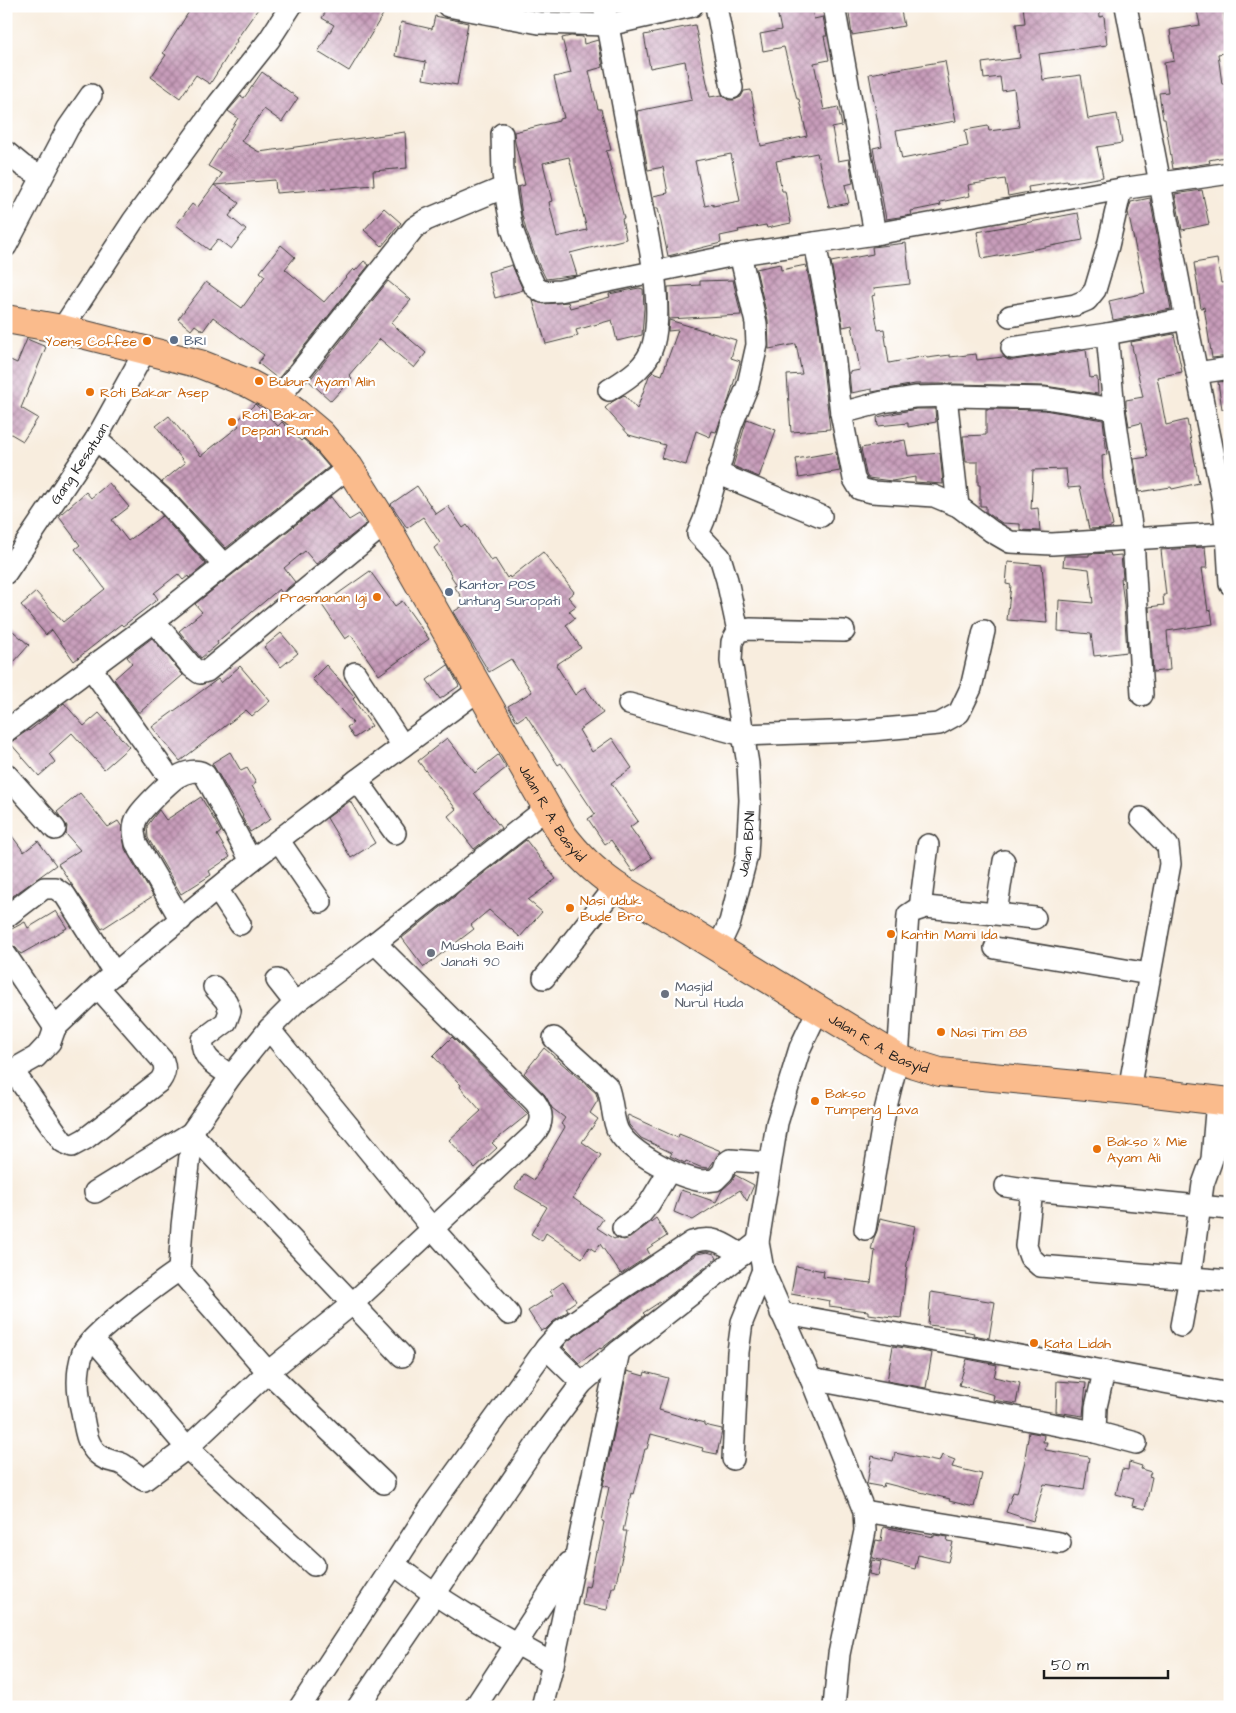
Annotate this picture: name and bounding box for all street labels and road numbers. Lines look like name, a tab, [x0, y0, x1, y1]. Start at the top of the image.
street label: Gang Kesatuan	[46, 419, 114, 508]
street label: Jalan R. A. Basyid	[513, 761, 590, 867]
street label: Jalan BDNI	[733, 810, 760, 879]
street label: Jalan R. A. Basyid	[824, 1009, 931, 1079]

